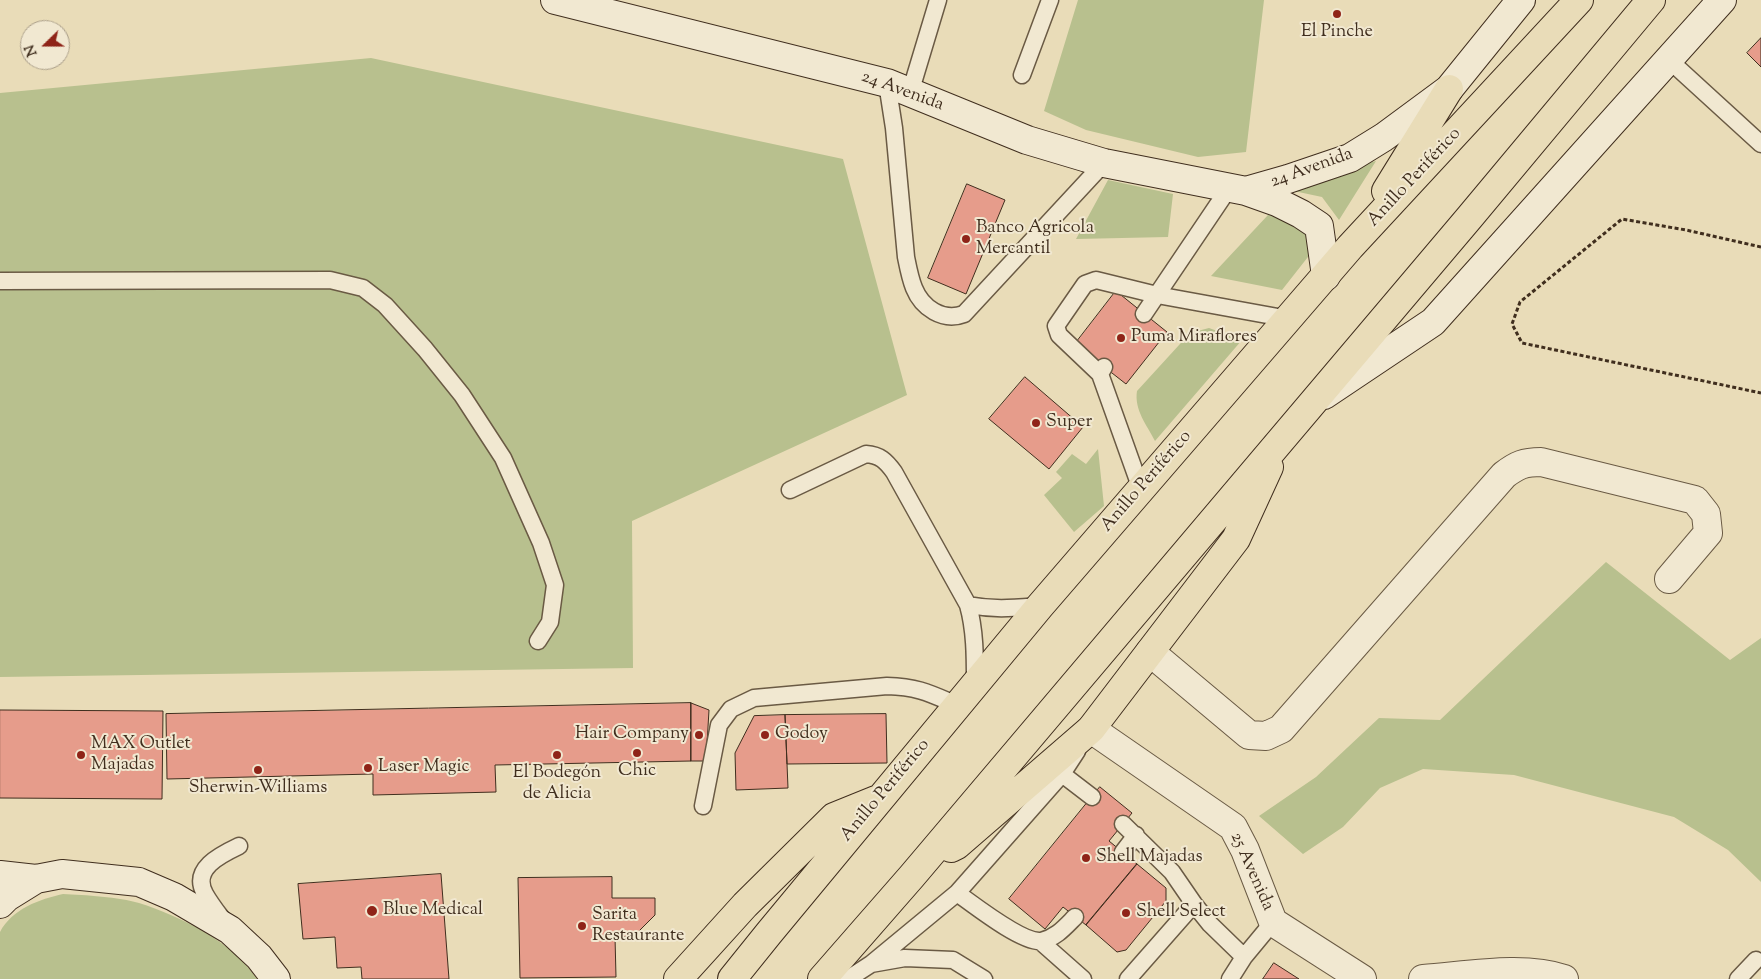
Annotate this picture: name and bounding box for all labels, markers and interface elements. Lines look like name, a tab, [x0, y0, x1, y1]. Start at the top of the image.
marker: El Pinche	[1331, 8, 1343, 20]
north arrow	[20, 20, 70, 70]
place label: El Pinche	[1301, 22, 1373, 44]
text: N	[21, 41, 43, 59]
street label: 24 Avenida	[858, 67, 946, 117]
street label: Anillo Periférico	[1364, 124, 1466, 232]
street label: 24 Avenida	[1268, 144, 1356, 194]
place label: Banco Agricola Mercantil	[976, 218, 1094, 260]
marker: Banco Agricola Mercantil	[960, 233, 972, 245]
place label: Puma Miraflores	[1131, 327, 1257, 349]
marker: Puma Miraflores	[1115, 332, 1127, 344]
place label: Super	[1046, 412, 1092, 434]
marker: Super	[1030, 417, 1042, 429]
street label: Anillo Periférico	[1097, 427, 1197, 537]
place label: Hair Company	[575, 724, 689, 746]
place label: Godoy	[775, 724, 828, 746]
marker: Hair Company	[693, 729, 705, 741]
marker: Godoy	[759, 729, 771, 741]
place label: MAX Outlet Majadas	[91, 734, 191, 776]
street label: Anillo Periférico	[837, 735, 935, 847]
marker: Chic	[631, 747, 643, 759]
marker: MAX Outlet Majadas	[75, 749, 87, 761]
marker: El Bodegón de Alicia	[551, 749, 563, 761]
place label: Laser Magic	[378, 757, 470, 779]
place label: Chic	[618, 761, 656, 783]
marker: Laser Magic	[362, 762, 374, 774]
place label: El Bodegón de Alicia	[513, 763, 601, 806]
marker: Sherwin-Williams	[252, 764, 264, 776]
place label: Sherwin-Williams	[189, 778, 327, 800]
street label: 25 Avenida	[1224, 829, 1278, 915]
place label: Shell Majadas	[1096, 847, 1203, 869]
marker: Shell Majadas	[1080, 852, 1092, 864]
place label: Blue Medical	[383, 900, 483, 922]
place label: Shell Select	[1136, 902, 1226, 924]
marker: Blue Medical	[365, 904, 379, 918]
place label: Sarita Restaurante	[592, 905, 684, 948]
marker: Shell Select	[1120, 907, 1132, 919]
marker: Sarita Restaurante	[576, 920, 588, 932]

